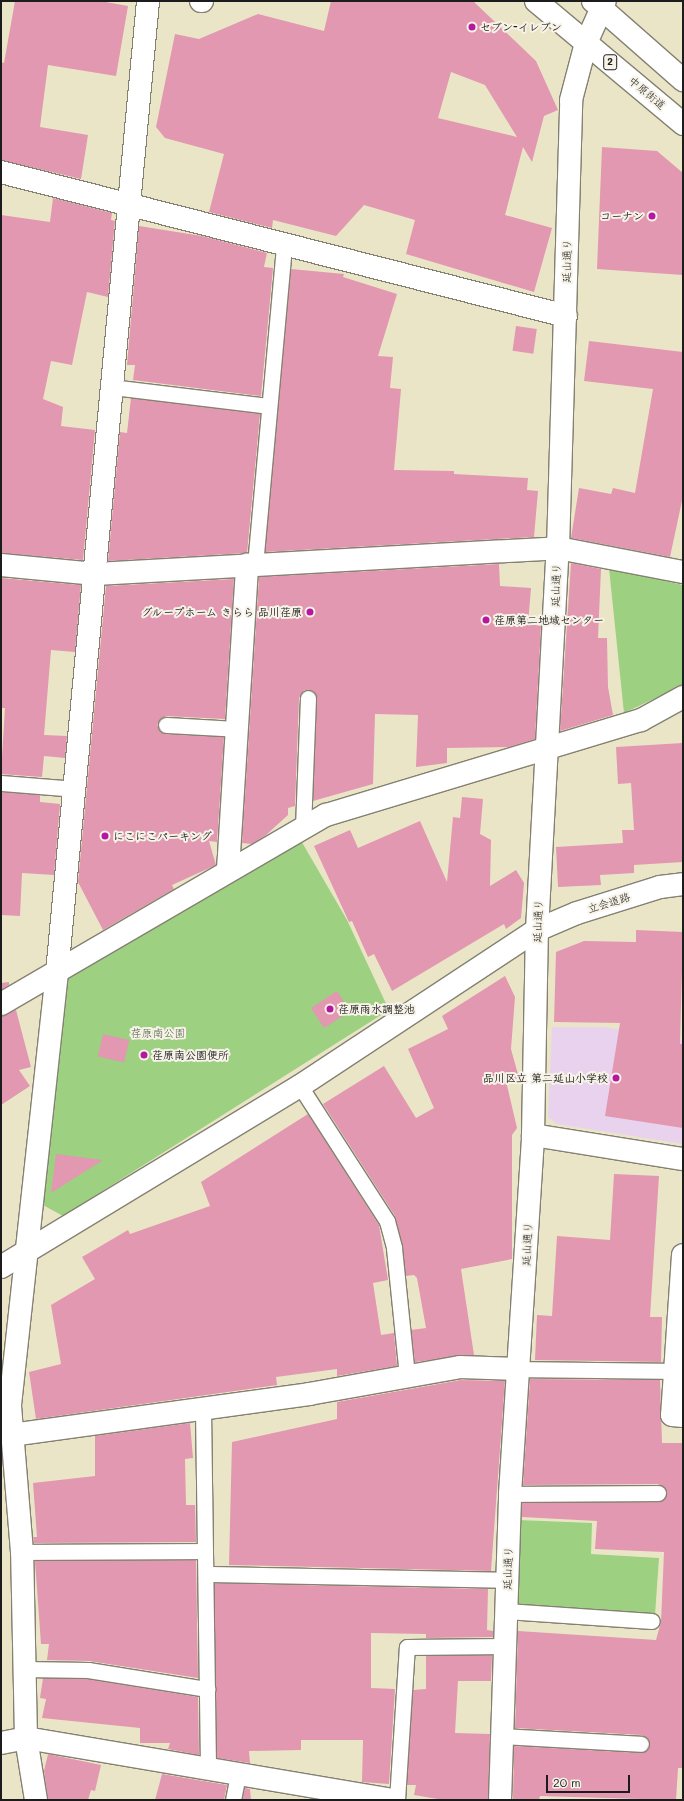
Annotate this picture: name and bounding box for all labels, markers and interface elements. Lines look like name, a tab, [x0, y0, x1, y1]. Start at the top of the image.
place label: セブン-イレブン	[480, 20, 562, 34]
marker: セブン-イレブン	[467, 22, 477, 32]
road number: 2	[603, 54, 617, 70]
street label: 中原街道	[626, 74, 668, 112]
place label: コーナン	[600, 209, 644, 223]
marker: コーナン	[647, 211, 657, 221]
street label: 延山通り	[560, 239, 574, 283]
street label: 延山通り	[549, 563, 563, 607]
place label: グループホーム きらら 品川荏原	[140, 605, 302, 619]
marker: グループホーム きらら 品川荏原	[305, 607, 315, 617]
place label: 荏原第二地域センター	[494, 613, 604, 627]
marker: 荏原第二地域センター	[481, 615, 491, 625]
place label: にこにこパーキング	[113, 829, 212, 843]
marker: にこにこパーキング	[100, 831, 110, 841]
street label: 立会道路	[586, 890, 632, 916]
street label: 延山通り	[531, 899, 545, 943]
place label: 荏原雨水調整池	[338, 1002, 415, 1016]
marker: 荏原雨水調整池	[325, 1004, 335, 1014]
park label: 荏原南公園	[131, 1026, 185, 1040]
place label: 荏原南公園便所	[152, 1048, 229, 1062]
marker: 荏原南公園便所	[139, 1050, 149, 1060]
place label: 品川区立 第二延山小学校	[483, 1071, 608, 1085]
marker: 品川区立 第二延山小学校	[611, 1073, 621, 1083]
street label: 延山通り	[519, 1222, 535, 1266]
street label: 延山通り	[501, 1546, 515, 1590]
scale bar	[548, 1767, 632, 1793]
text: 20 m	[553, 1774, 581, 1790]

